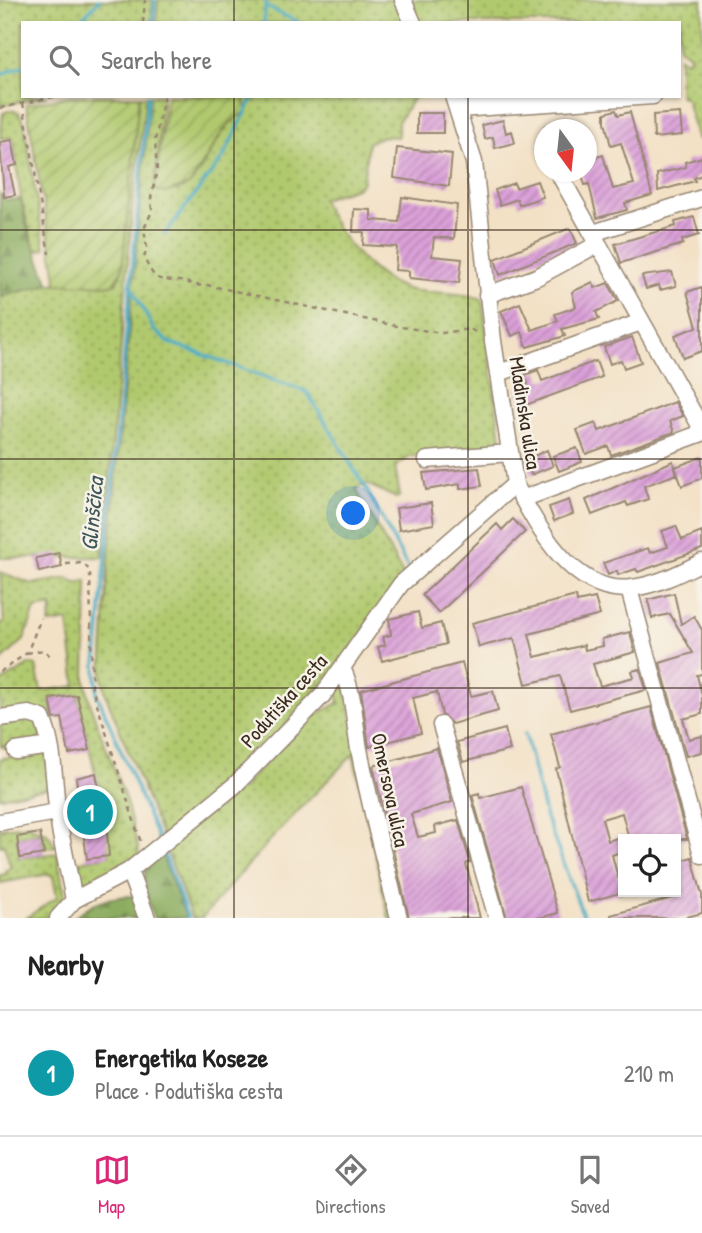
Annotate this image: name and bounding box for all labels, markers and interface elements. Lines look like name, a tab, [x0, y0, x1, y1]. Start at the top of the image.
search box	[21, 21, 681, 98]
icon: search	[45, 41, 83, 79]
text: Search here	[101, 42, 212, 77]
north arrow	[534, 119, 597, 182]
street label: Mladinska ulica	[502, 355, 549, 471]
water label: Glinščica	[73, 474, 110, 552]
your location	[336, 496, 370, 530]
street label: Podutiška cesta	[234, 647, 334, 754]
street label: Omersova ulica	[364, 730, 417, 849]
pin: 1	[67, 786, 113, 838]
map controls	[618, 834, 681, 897]
button: locate	[618, 834, 681, 897]
text: Nearby	[28, 944, 104, 984]
text: Energetika Koseze	[95, 1040, 268, 1075]
text: 1	[47, 1058, 55, 1089]
text: 210 m	[624, 1058, 674, 1089]
text: Place · Podutiška cesta	[95, 1075, 283, 1106]
tab: Map	[93, 1151, 131, 1219]
tab: Directions	[316, 1151, 386, 1219]
tab: Saved	[571, 1151, 609, 1219]

